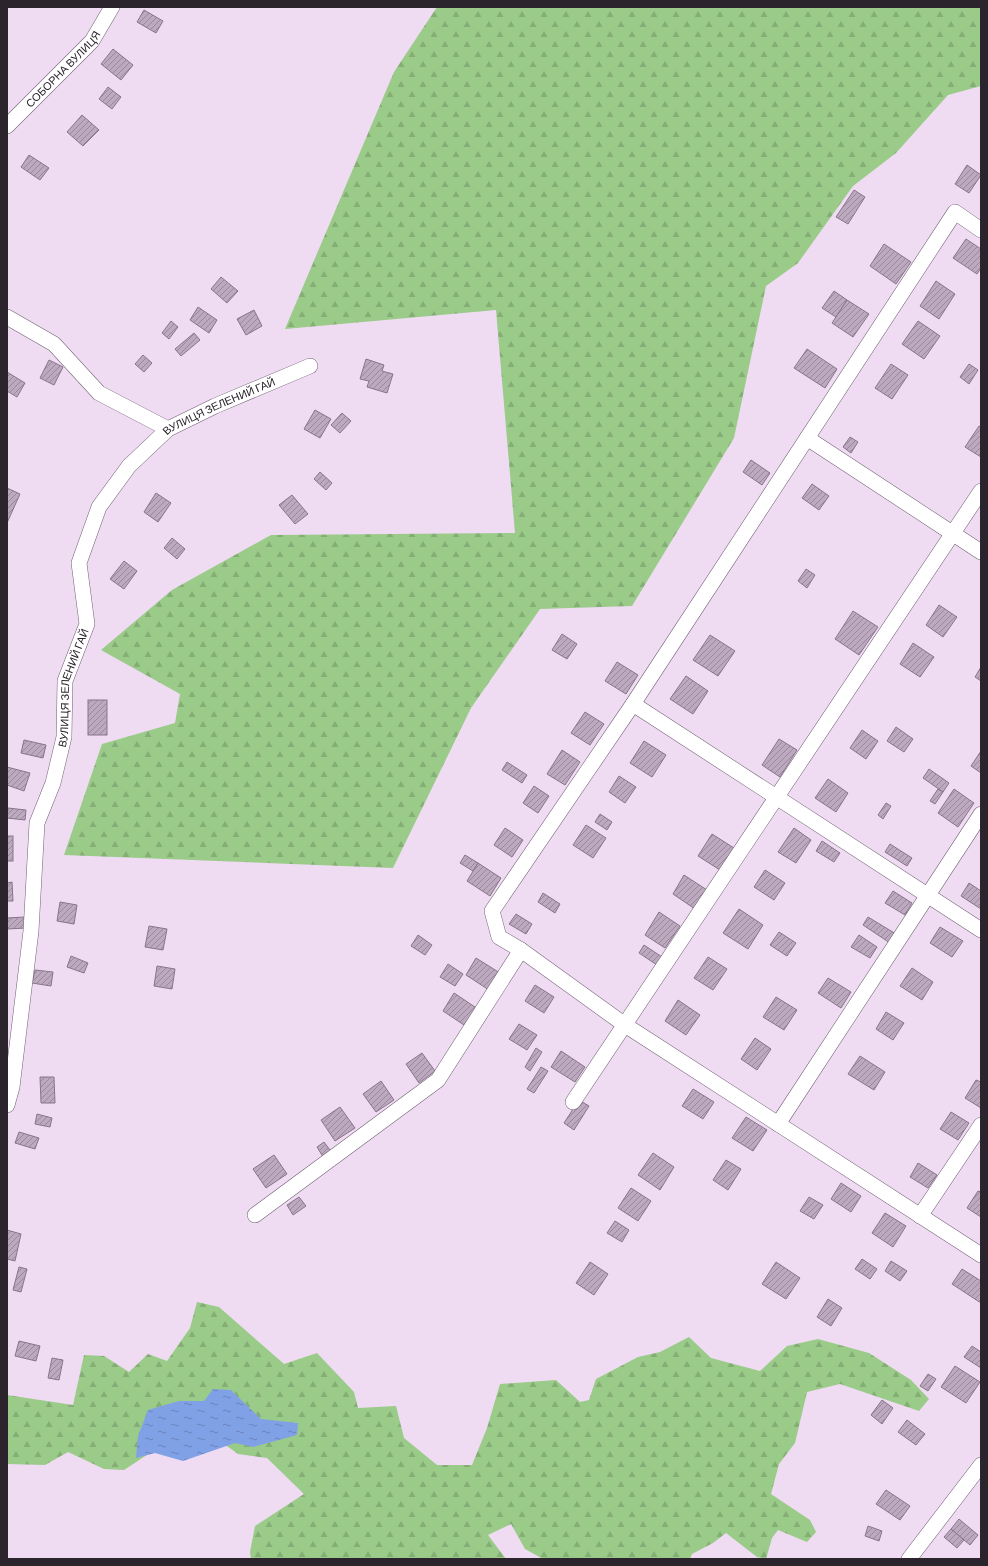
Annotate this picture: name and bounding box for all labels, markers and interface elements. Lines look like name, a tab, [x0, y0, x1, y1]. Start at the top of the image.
street label: СОБОРНА ВУЛИЦЯ	[23, 28, 103, 110]
street label: ВУЛИЦЯ ЗЕЛЕНИЙ ГАЙ	[160, 374, 277, 437]
street label: ВУЛИЦЯ ЗЕЛЕНИЙ ГАЙ	[55, 627, 91, 749]

